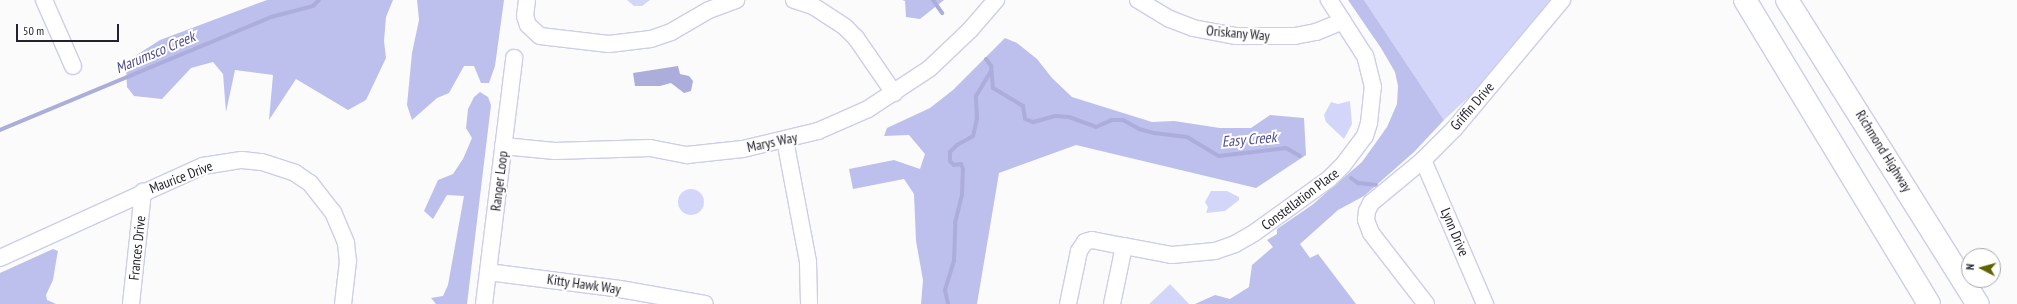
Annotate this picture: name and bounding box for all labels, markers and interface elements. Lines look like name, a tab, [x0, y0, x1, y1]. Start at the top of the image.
scale bar	[18, 16, 121, 42]
street label: Oriskany Way	[1205, 22, 1271, 44]
text: 50 m	[23, 23, 44, 38]
water label: Marumsco Creek	[113, 27, 197, 77]
street label: Griffin Drive	[1447, 79, 1497, 133]
street label: Richmond Highway	[1852, 107, 1916, 195]
street label: Marys Way	[745, 128, 799, 156]
water label: Easy Creek	[1221, 128, 1277, 150]
street label: Ranger Loop	[487, 150, 511, 212]
street label: Maurice Drive	[147, 157, 215, 197]
street label: Constellation Place	[1258, 165, 1342, 233]
street label: Lynn Drive	[1437, 205, 1473, 259]
street label: Frances Drive	[125, 215, 149, 281]
north arrow	[1961, 248, 2001, 288]
text: N	[1963, 263, 1977, 271]
street label: Kitty Hawk Way	[546, 270, 622, 298]

